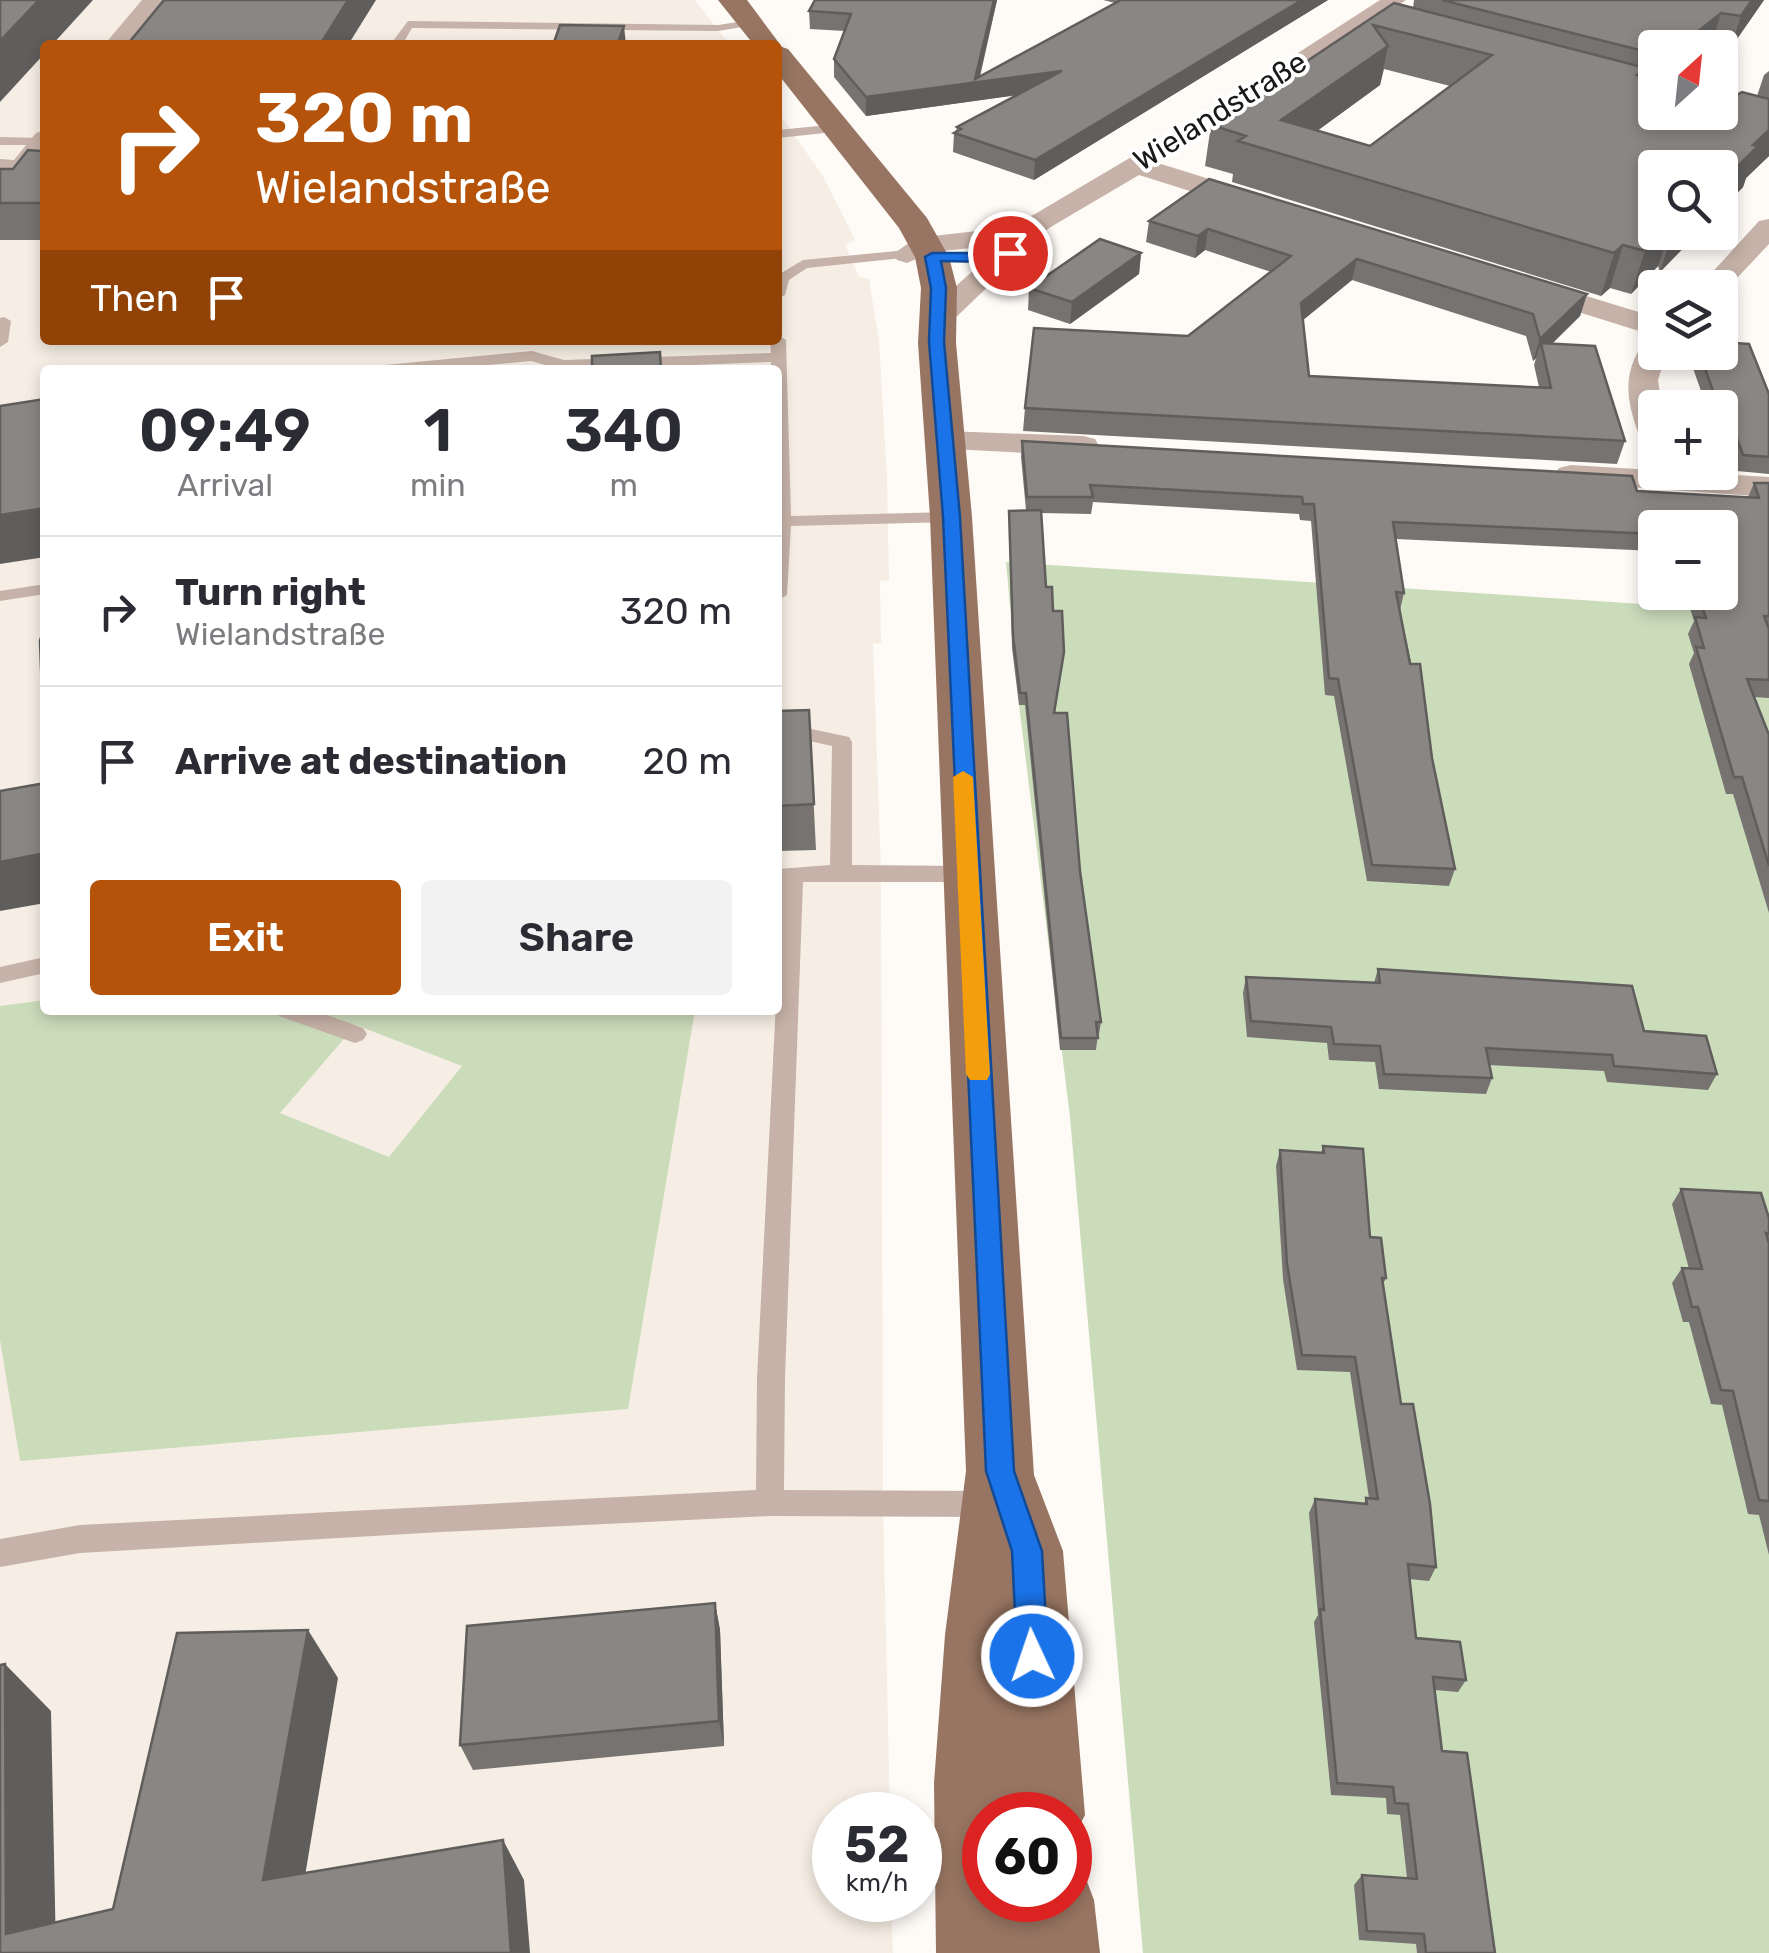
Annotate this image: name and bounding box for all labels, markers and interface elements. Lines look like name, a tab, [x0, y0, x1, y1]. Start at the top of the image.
north arrow	[1638, 30, 1738, 130]
map controls	[1638, 30, 1738, 610]
street label: Wielandstraße	[1127, 43, 1313, 179]
text: 320 m	[255, 77, 473, 160]
icon: right	[90, 80, 220, 210]
button: search	[1638, 150, 1738, 250]
text: Wielandstraße	[255, 161, 551, 214]
pin	[968, 211, 1053, 296]
icon: arrive	[983, 226, 1038, 281]
icon: arrive	[199, 270, 254, 325]
button: layers	[1638, 270, 1738, 370]
text: Then	[90, 275, 179, 321]
button: +	[1638, 390, 1738, 490]
text: 09:49	[139, 395, 311, 466]
text: 1	[423, 395, 452, 466]
text: 340	[564, 395, 683, 466]
text: Arrival	[177, 466, 273, 504]
text: min	[410, 466, 466, 504]
text: m	[610, 466, 638, 504]
button: −	[1638, 510, 1738, 610]
text: Turn right	[175, 569, 366, 615]
icon: right	[90, 584, 145, 639]
text: 320 m	[620, 588, 732, 634]
text: Wielandstraße	[175, 615, 385, 653]
icon: arrive	[90, 734, 145, 789]
text: Arrive at destination	[175, 738, 567, 784]
text: 20 m	[642, 738, 732, 784]
button: Exit	[90, 880, 401, 995]
button: Share	[421, 880, 732, 995]
position arrow	[980, 1604, 1084, 1708]
speed limit sign: 60	[962, 1792, 1092, 1922]
text: 52	[845, 1815, 909, 1875]
text: km/h	[846, 1868, 908, 1897]

